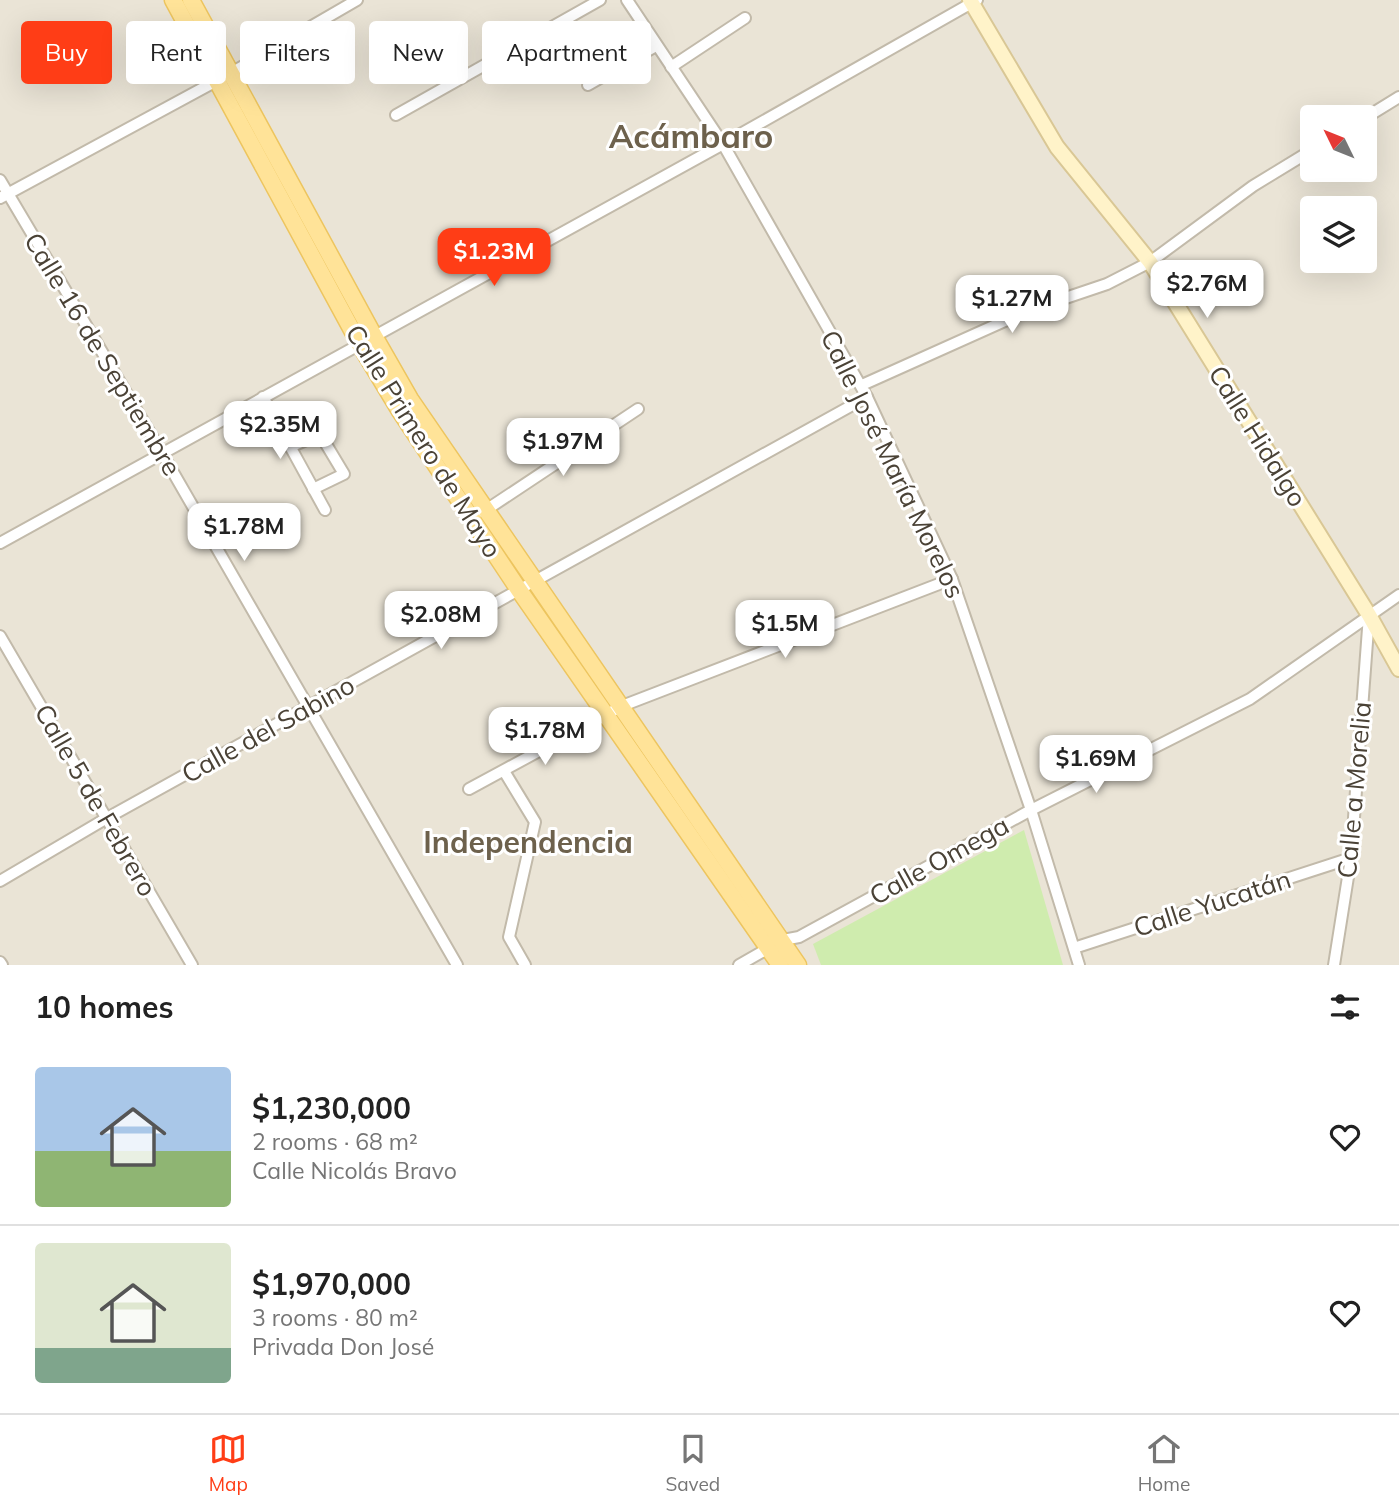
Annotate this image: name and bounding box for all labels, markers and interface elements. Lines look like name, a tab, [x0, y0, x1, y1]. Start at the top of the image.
chip: Buy	[21, 21, 112, 84]
chip: Rent	[126, 21, 226, 84]
chip: Filters	[240, 21, 355, 84]
chip: New	[369, 21, 468, 84]
chip: Apartment	[482, 21, 651, 84]
north arrow	[1300, 105, 1377, 182]
map controls	[1300, 105, 1377, 273]
district label: Acámbaro	[609, 115, 773, 156]
button: layers	[1300, 196, 1377, 273]
street label: Calle 16 de Septiembre	[17, 226, 189, 482]
pin: $1.23M	[437, 229, 551, 288]
text: $1.23M	[454, 236, 534, 265]
pin: $2.76M	[1150, 260, 1264, 320]
text: $2.76M	[1167, 268, 1247, 297]
pin: $1.27M	[955, 276, 1069, 335]
text: $1.27M	[972, 283, 1052, 312]
street label: Calle Primero de Mayo	[339, 318, 509, 564]
street label: Calle José María Morelos	[814, 325, 972, 603]
street label: Calle Hidalgo	[1202, 359, 1314, 513]
pin: $2.35M	[223, 402, 337, 461]
text: $2.35M	[240, 409, 320, 438]
pin: $1.97M	[506, 419, 620, 478]
text: $1.97M	[523, 426, 603, 455]
pin: $1.78M	[187, 504, 301, 563]
text: $1.78M	[204, 511, 284, 540]
pin: $2.08M	[384, 592, 498, 651]
text: $2.08M	[401, 599, 481, 628]
pin: $1.5M	[736, 600, 834, 660]
text: $1.5M	[751, 608, 819, 637]
street label: Calle del Sabino	[176, 668, 360, 790]
street label: Calle 5 de Febrero	[28, 698, 164, 902]
street label: Calle a Morelia	[1330, 700, 1378, 880]
pin: $1.78M	[488, 708, 602, 767]
text: $1.78M	[505, 715, 585, 744]
pin: $1.69M	[1039, 736, 1153, 795]
text: $1.69M	[1056, 743, 1136, 772]
street label: Calle Omega	[863, 808, 1015, 912]
district label: Independencia	[423, 823, 633, 861]
street label: Calle Yucatán	[1129, 862, 1295, 944]
text: 10 homes	[35, 988, 174, 1026]
icon: filters	[1326, 988, 1364, 1026]
text: $1,230,000	[252, 1089, 411, 1127]
icon: home	[91, 1095, 175, 1179]
icon: heart	[1326, 1118, 1364, 1156]
text: 2 rooms · 68 m²	[252, 1127, 418, 1156]
text: Calle Nicolás Bravo	[252, 1156, 457, 1185]
text: $1,970,000	[252, 1265, 411, 1303]
icon: home	[91, 1271, 175, 1355]
icon: heart	[1326, 1294, 1364, 1332]
text: 3 rooms · 80 m²	[252, 1303, 418, 1332]
text: Privada Don José	[252, 1332, 434, 1361]
tab: Map	[209, 1430, 248, 1496]
tab: Saved	[665, 1430, 720, 1496]
tab: Home	[1138, 1430, 1190, 1496]

